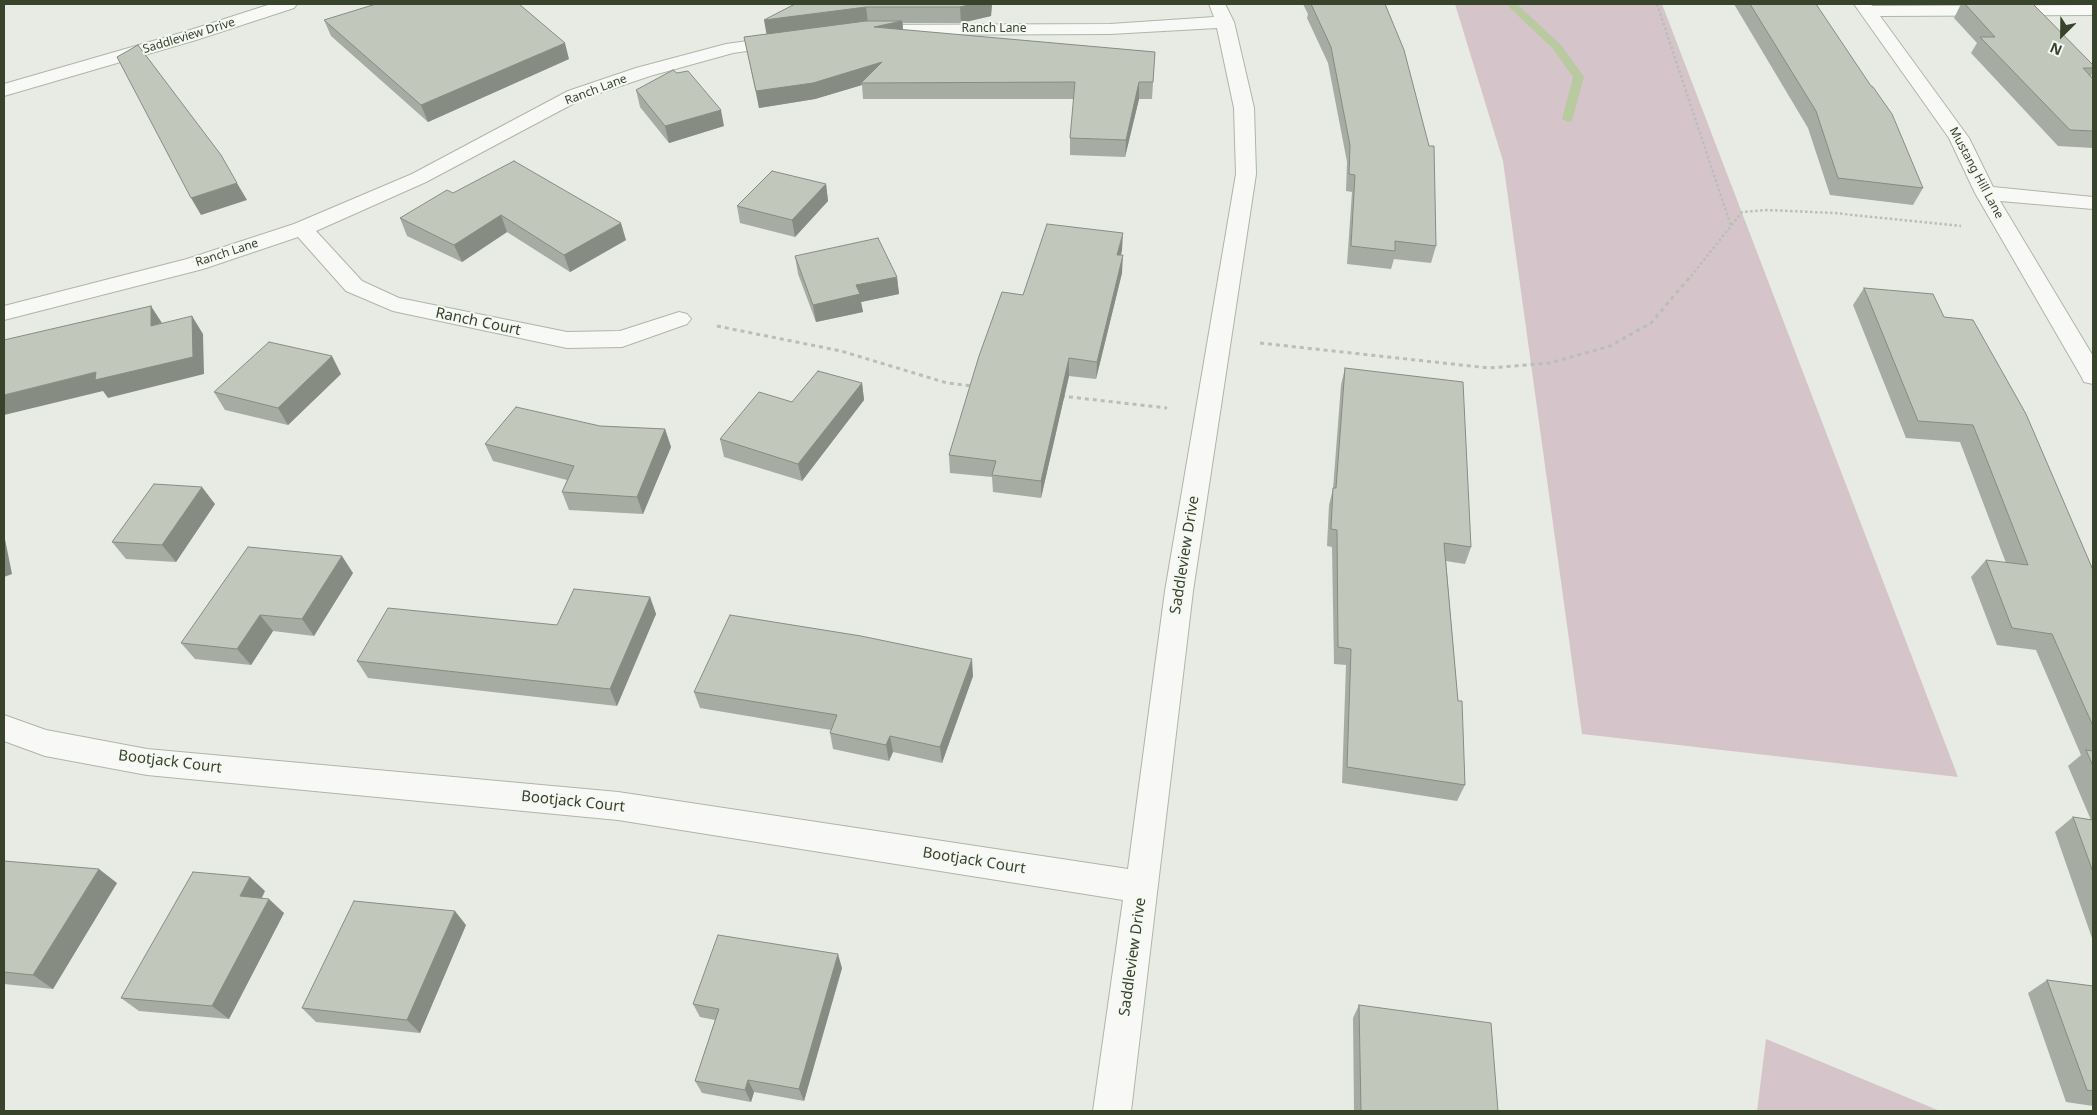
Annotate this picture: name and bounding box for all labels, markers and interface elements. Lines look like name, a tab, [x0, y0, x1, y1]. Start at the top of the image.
north arrow	[2037, 10, 2087, 60]
street label: Saddleview Drive	[141, 15, 237, 57]
street label: Ranch Lane	[961, 22, 1027, 36]
text: N	[2047, 38, 2065, 60]
street label: Ranch Lane	[563, 72, 629, 108]
street label: Mustang Hill Lane	[1946, 125, 2006, 221]
street label: Ranch Lane	[194, 236, 260, 270]
street label: Ranch Court	[434, 304, 522, 340]
street label: Saddleview Drive	[1167, 495, 1203, 615]
street label: Bootjack Court	[117, 747, 223, 777]
street label: Bootjack Court	[520, 788, 626, 816]
street label: Bootjack Court	[921, 844, 1027, 878]
street label: Saddleview Drive	[1116, 897, 1150, 1017]

